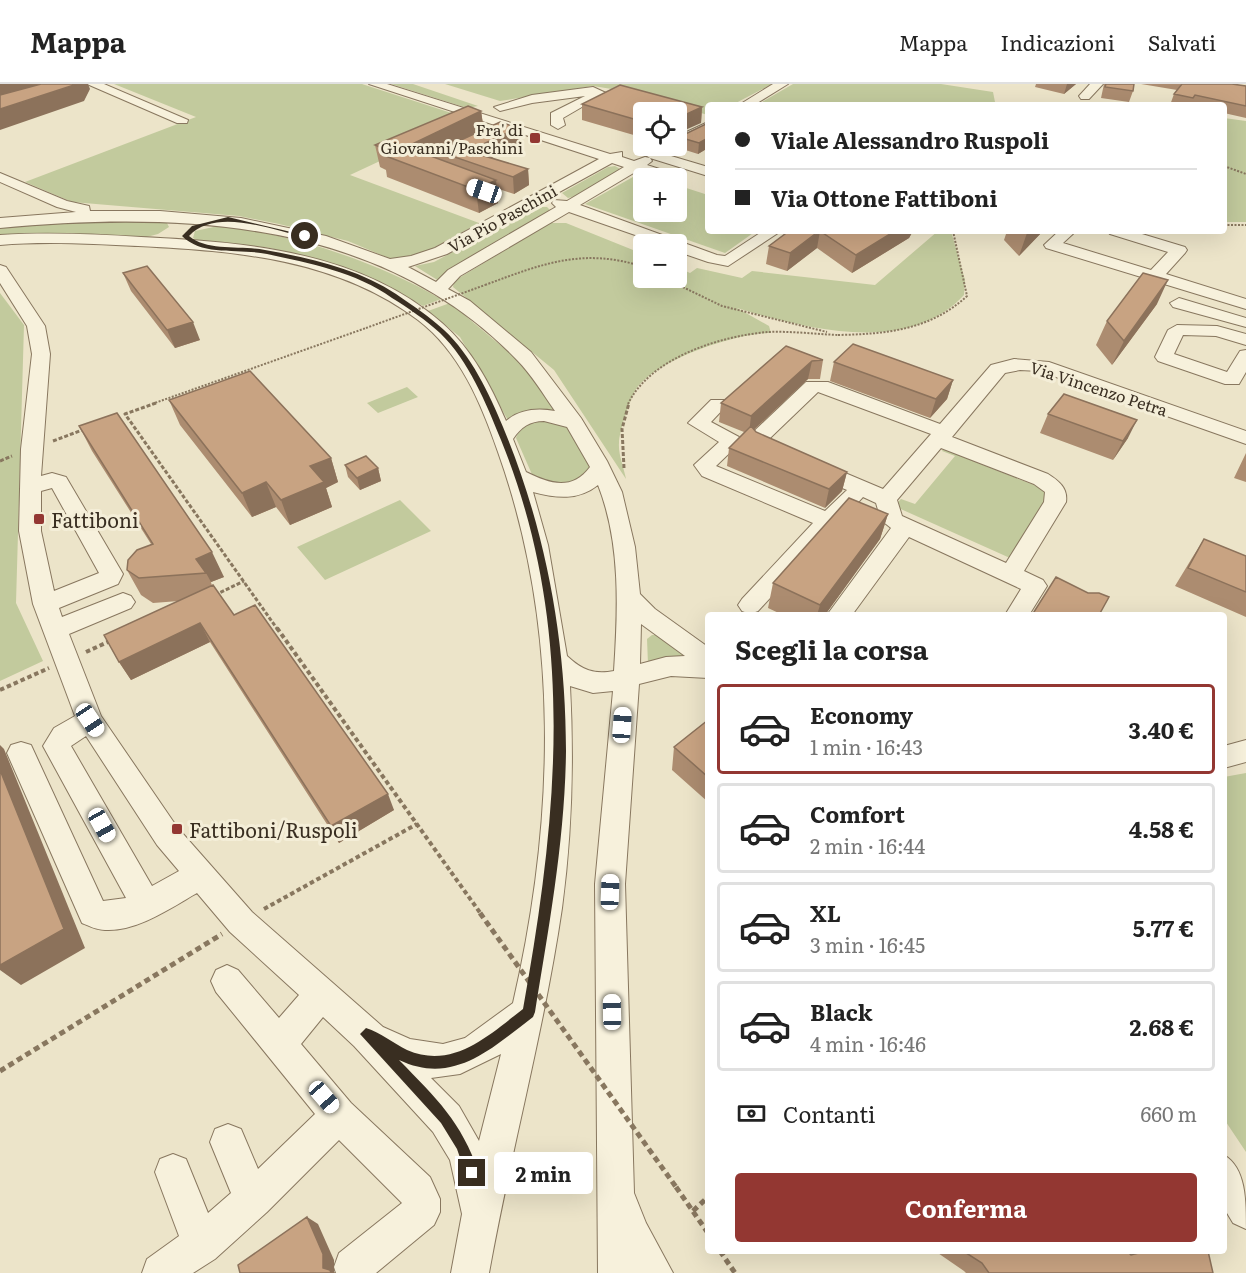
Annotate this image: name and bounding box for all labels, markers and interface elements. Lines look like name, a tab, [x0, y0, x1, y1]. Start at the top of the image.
text: Mappa	[30, 20, 126, 62]
text: Mappa	[899, 26, 968, 57]
text: Indicazioni	[1001, 26, 1115, 57]
text: Salvati	[1148, 26, 1216, 57]
map controls	[633, 102, 687, 288]
button: locate	[633, 102, 687, 156]
place label: Fra' di Giovanni/Paschini	[381, 117, 523, 159]
text: Viale Alessandro Ruspoli	[771, 123, 1049, 156]
marker: Fra' di Giovanni/Paschini	[528, 131, 542, 145]
button: +	[633, 168, 687, 222]
car	[464, 177, 504, 205]
street label: Via Pio Paschini	[443, 178, 561, 258]
text: Via Ottone Fattiboni	[771, 181, 997, 214]
route start	[291, 222, 318, 249]
button: −	[633, 234, 687, 288]
street label: Via Vincenzo Petra	[1027, 354, 1171, 422]
place label: Fattiboni	[51, 504, 139, 534]
marker: Fattiboni	[32, 512, 46, 526]
text: Scegli la corsa	[735, 628, 928, 668]
text: Economy	[810, 698, 913, 731]
car	[72, 700, 108, 740]
icon: car	[738, 702, 792, 756]
car	[612, 706, 632, 744]
text: 3.40 €	[1129, 713, 1194, 746]
text: 1 min · 16:43	[810, 731, 923, 761]
text: Comfort	[810, 797, 905, 830]
icon: car	[738, 801, 792, 855]
car	[85, 805, 119, 845]
text: 4.58 €	[1129, 812, 1194, 845]
place label: Fattiboni/Ruspoli	[189, 814, 358, 844]
marker: Fattiboni/Ruspoli	[170, 822, 184, 836]
text: 2 min · 16:44	[810, 830, 925, 860]
car	[600, 874, 620, 910]
text: XL	[810, 896, 841, 929]
icon: car	[738, 900, 792, 954]
text: 5.77 €	[1133, 911, 1194, 944]
text: 3 min · 16:45	[810, 929, 925, 959]
car	[603, 994, 621, 1030]
text: Black	[810, 995, 872, 1028]
icon: car	[738, 999, 792, 1053]
text: 2.68 €	[1129, 1010, 1194, 1043]
text: 4 min · 16:46	[810, 1028, 926, 1058]
car	[305, 1078, 343, 1116]
icon: cash	[735, 1097, 768, 1130]
text: Contanti	[783, 1097, 875, 1130]
text: 660 m	[1141, 1098, 1197, 1128]
callout: 2 min	[493, 1152, 592, 1194]
text: 2 min	[516, 1158, 571, 1188]
route end	[458, 1159, 485, 1186]
button: Conferma	[735, 1173, 1197, 1242]

